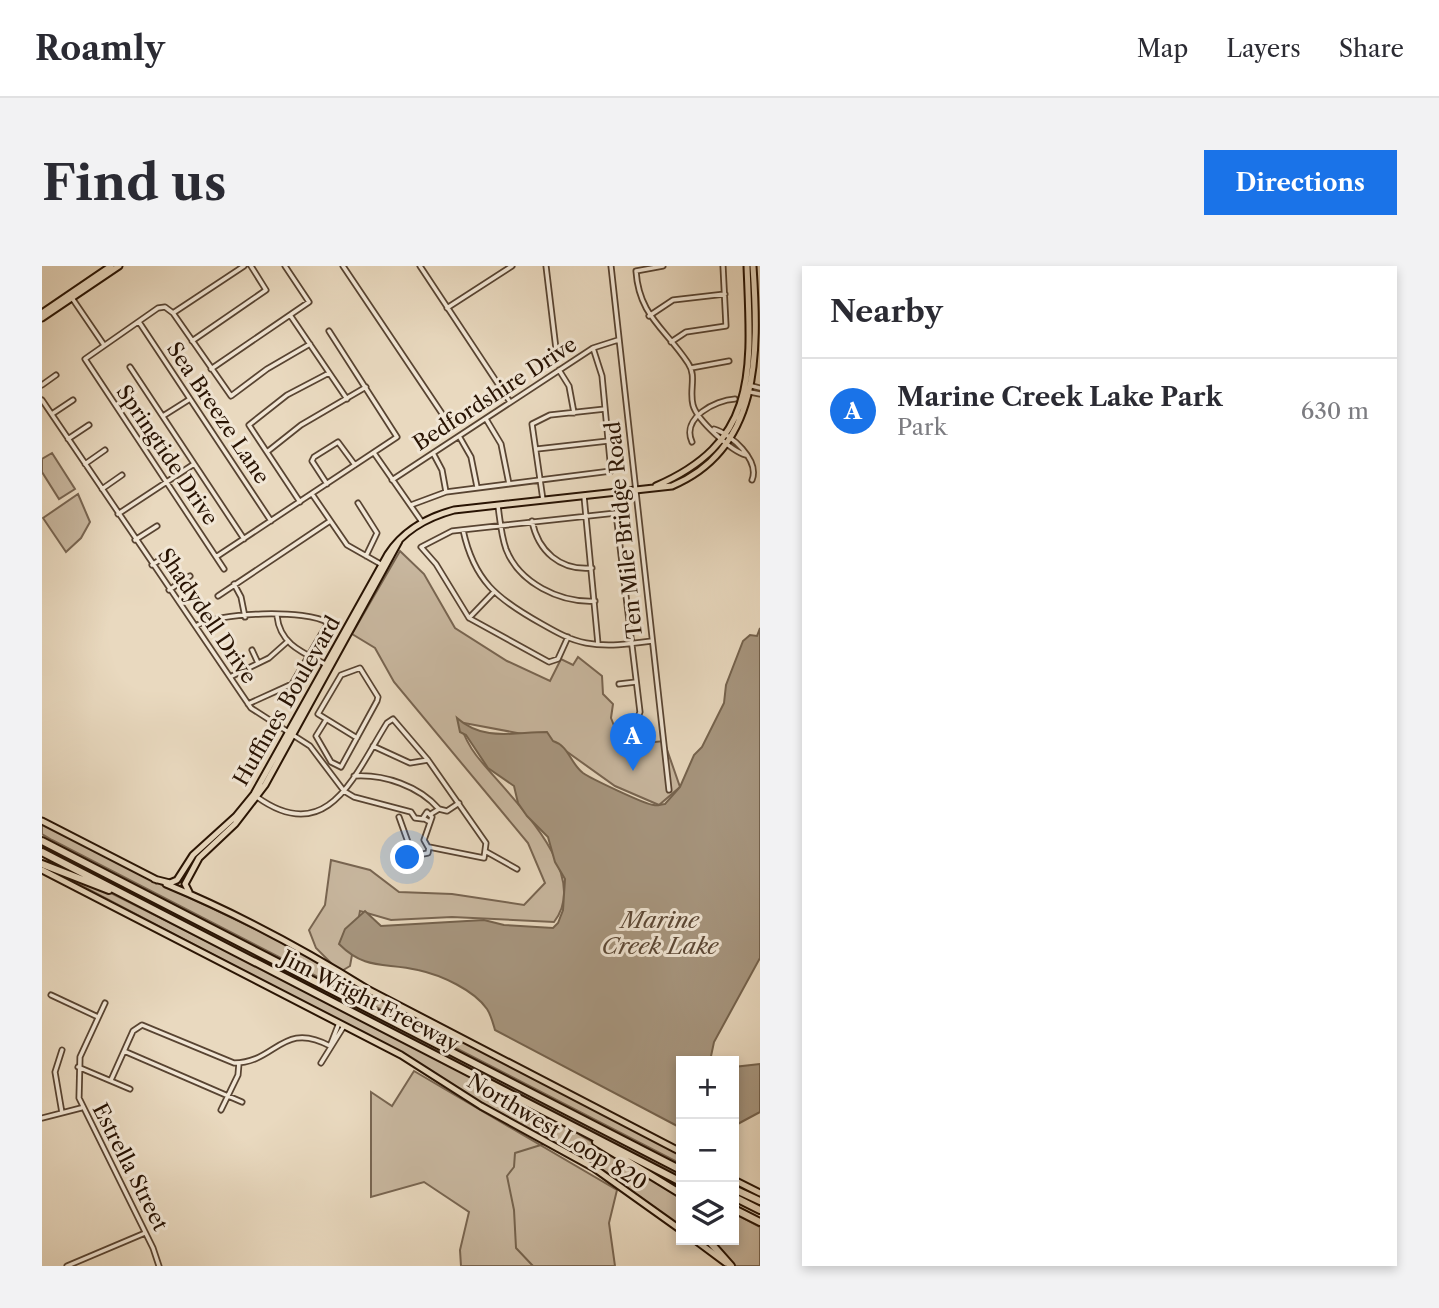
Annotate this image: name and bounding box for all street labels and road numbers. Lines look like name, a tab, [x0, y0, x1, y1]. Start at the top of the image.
street label: Bedfordshire Drive	[408, 331, 581, 456]
street label: Sea Breeze Lane	[162, 337, 275, 488]
street label: Springtide Drive	[111, 380, 223, 529]
street label: Ten Mile Bridge Road	[600, 420, 647, 640]
street label: Shadydell Drive	[153, 543, 262, 688]
street label: Huffines Boulevard	[228, 611, 345, 790]
street label: Jim Wright Freeway	[274, 943, 464, 1056]
street label: Northwest Loop 820	[463, 1068, 652, 1195]
street label: Estrella Street	[88, 1099, 174, 1235]

